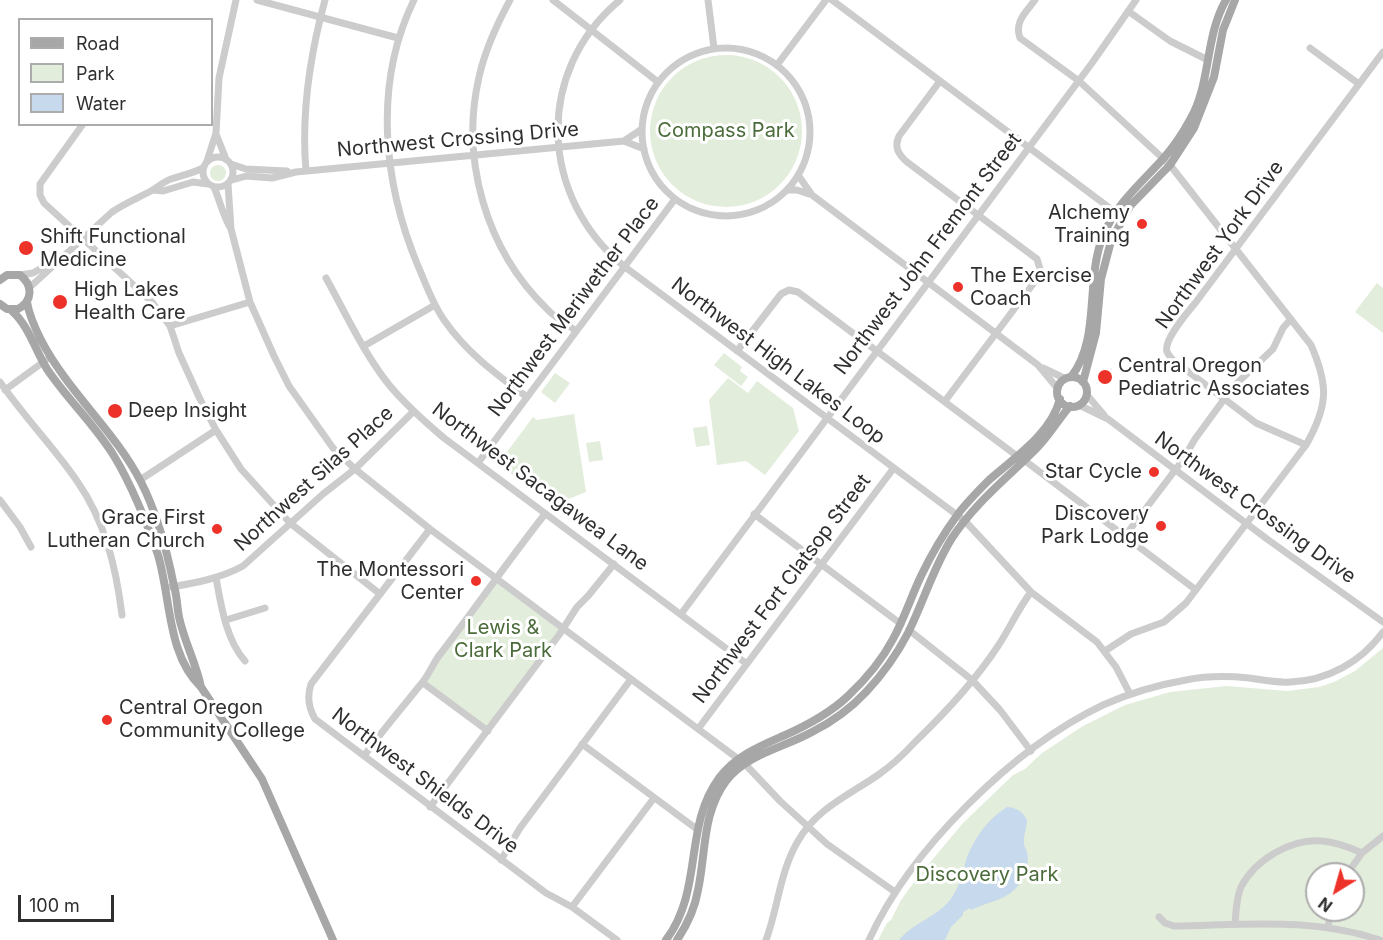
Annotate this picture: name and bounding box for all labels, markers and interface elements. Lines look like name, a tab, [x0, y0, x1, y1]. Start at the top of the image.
legend	[18, 18, 213, 126]
text: Road	[76, 33, 119, 54]
text: Park	[76, 63, 115, 84]
text: Water	[76, 93, 126, 114]
street label: Northwest Crossing Drive	[336, 117, 580, 163]
park label: Compass Park	[657, 119, 795, 143]
street label: Northwest John Fremont Street	[829, 128, 1027, 380]
street label: Northwest York Drive	[1151, 156, 1289, 334]
street label: Northwest Meriwether Place	[484, 192, 664, 422]
place label: Alchemy Training	[1048, 201, 1130, 248]
marker: Alchemy Training	[1135, 217, 1149, 231]
place label: Shift Functional Medicine	[40, 225, 186, 272]
marker: Shift Functional Medicine	[17, 239, 35, 257]
place label: The Exercise Coach	[970, 264, 1092, 311]
street label: Northwest High Lakes Loop	[666, 273, 890, 449]
place label: High Lakes Health Care	[74, 278, 186, 325]
marker: The Exercise Coach	[951, 280, 965, 294]
marker: High Lakes Health Care	[51, 293, 69, 311]
place label: Central Oregon Pediatric Associates	[1118, 354, 1310, 401]
marker: Central Oregon Pediatric Associates	[1096, 368, 1114, 386]
street label: Northwest Sacagawea Lane	[427, 398, 653, 576]
place label: Deep Insight	[128, 399, 247, 423]
street label: Northwest Silas Place	[230, 401, 398, 557]
marker: Deep Insight	[106, 402, 124, 420]
street label: Northwest Crossing Drive	[1150, 427, 1360, 589]
place label: Star Cycle	[1045, 460, 1142, 484]
marker: Star Cycle	[1147, 465, 1161, 479]
street label: Northwest Fort Clatsop Street	[688, 470, 876, 708]
place label: Discovery Park Lodge	[1041, 502, 1149, 549]
place label: Grace First Lutheran Church	[47, 506, 205, 553]
marker: Discovery Park Lodge	[1154, 519, 1168, 533]
marker: Grace First Lutheran Church	[210, 522, 224, 536]
place label: The Montessori Center	[316, 558, 464, 605]
marker: The Montessori Center	[469, 574, 483, 588]
park label: Lewis & Clark Park	[454, 616, 552, 663]
place label: Central Oregon Community College	[119, 696, 305, 743]
street label: Northwest Shields Drive	[327, 703, 523, 859]
marker: Central Oregon Community College	[100, 713, 114, 727]
north arrow	[1305, 862, 1365, 922]
park label: Discovery Park	[916, 863, 1058, 887]
scale bar	[21, 883, 117, 921]
text: N	[1314, 893, 1336, 916]
text: 100 m	[29, 895, 80, 916]

